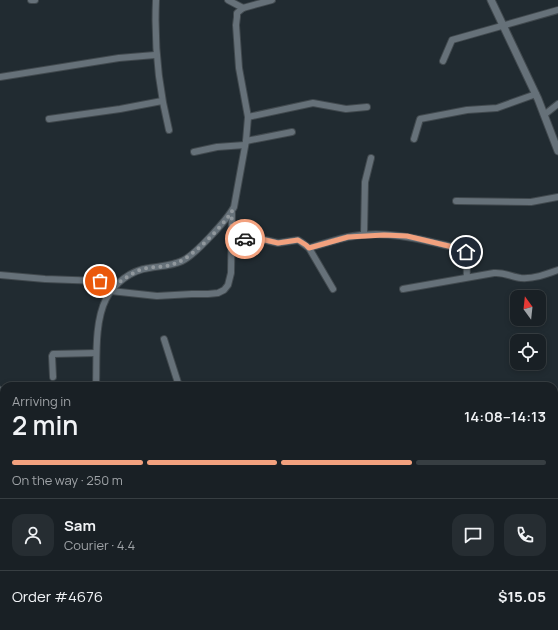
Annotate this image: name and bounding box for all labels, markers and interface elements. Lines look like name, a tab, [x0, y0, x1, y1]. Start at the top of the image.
courier	[225, 219, 265, 259]
icon: car	[234, 228, 256, 250]
pin	[449, 235, 483, 269]
icon: home	[455, 241, 477, 263]
pin	[83, 264, 117, 298]
icon: bag	[89, 270, 111, 292]
north arrow	[510, 290, 546, 326]
map controls	[510, 290, 546, 370]
button: locate	[510, 334, 546, 370]
text: Arriving in	[12, 392, 71, 410]
text: 14:08–14:13	[464, 406, 546, 427]
text: 2 min	[12, 407, 78, 443]
text: On the way · 250 m	[12, 471, 123, 489]
button: person	[12, 514, 54, 556]
button: chat	[452, 514, 494, 556]
button: phone	[504, 514, 546, 556]
text: Sam	[64, 515, 96, 536]
text: Courier · 4.4	[64, 536, 135, 554]
text: Order #4676	[12, 586, 103, 607]
text: $15.05	[498, 586, 546, 607]

